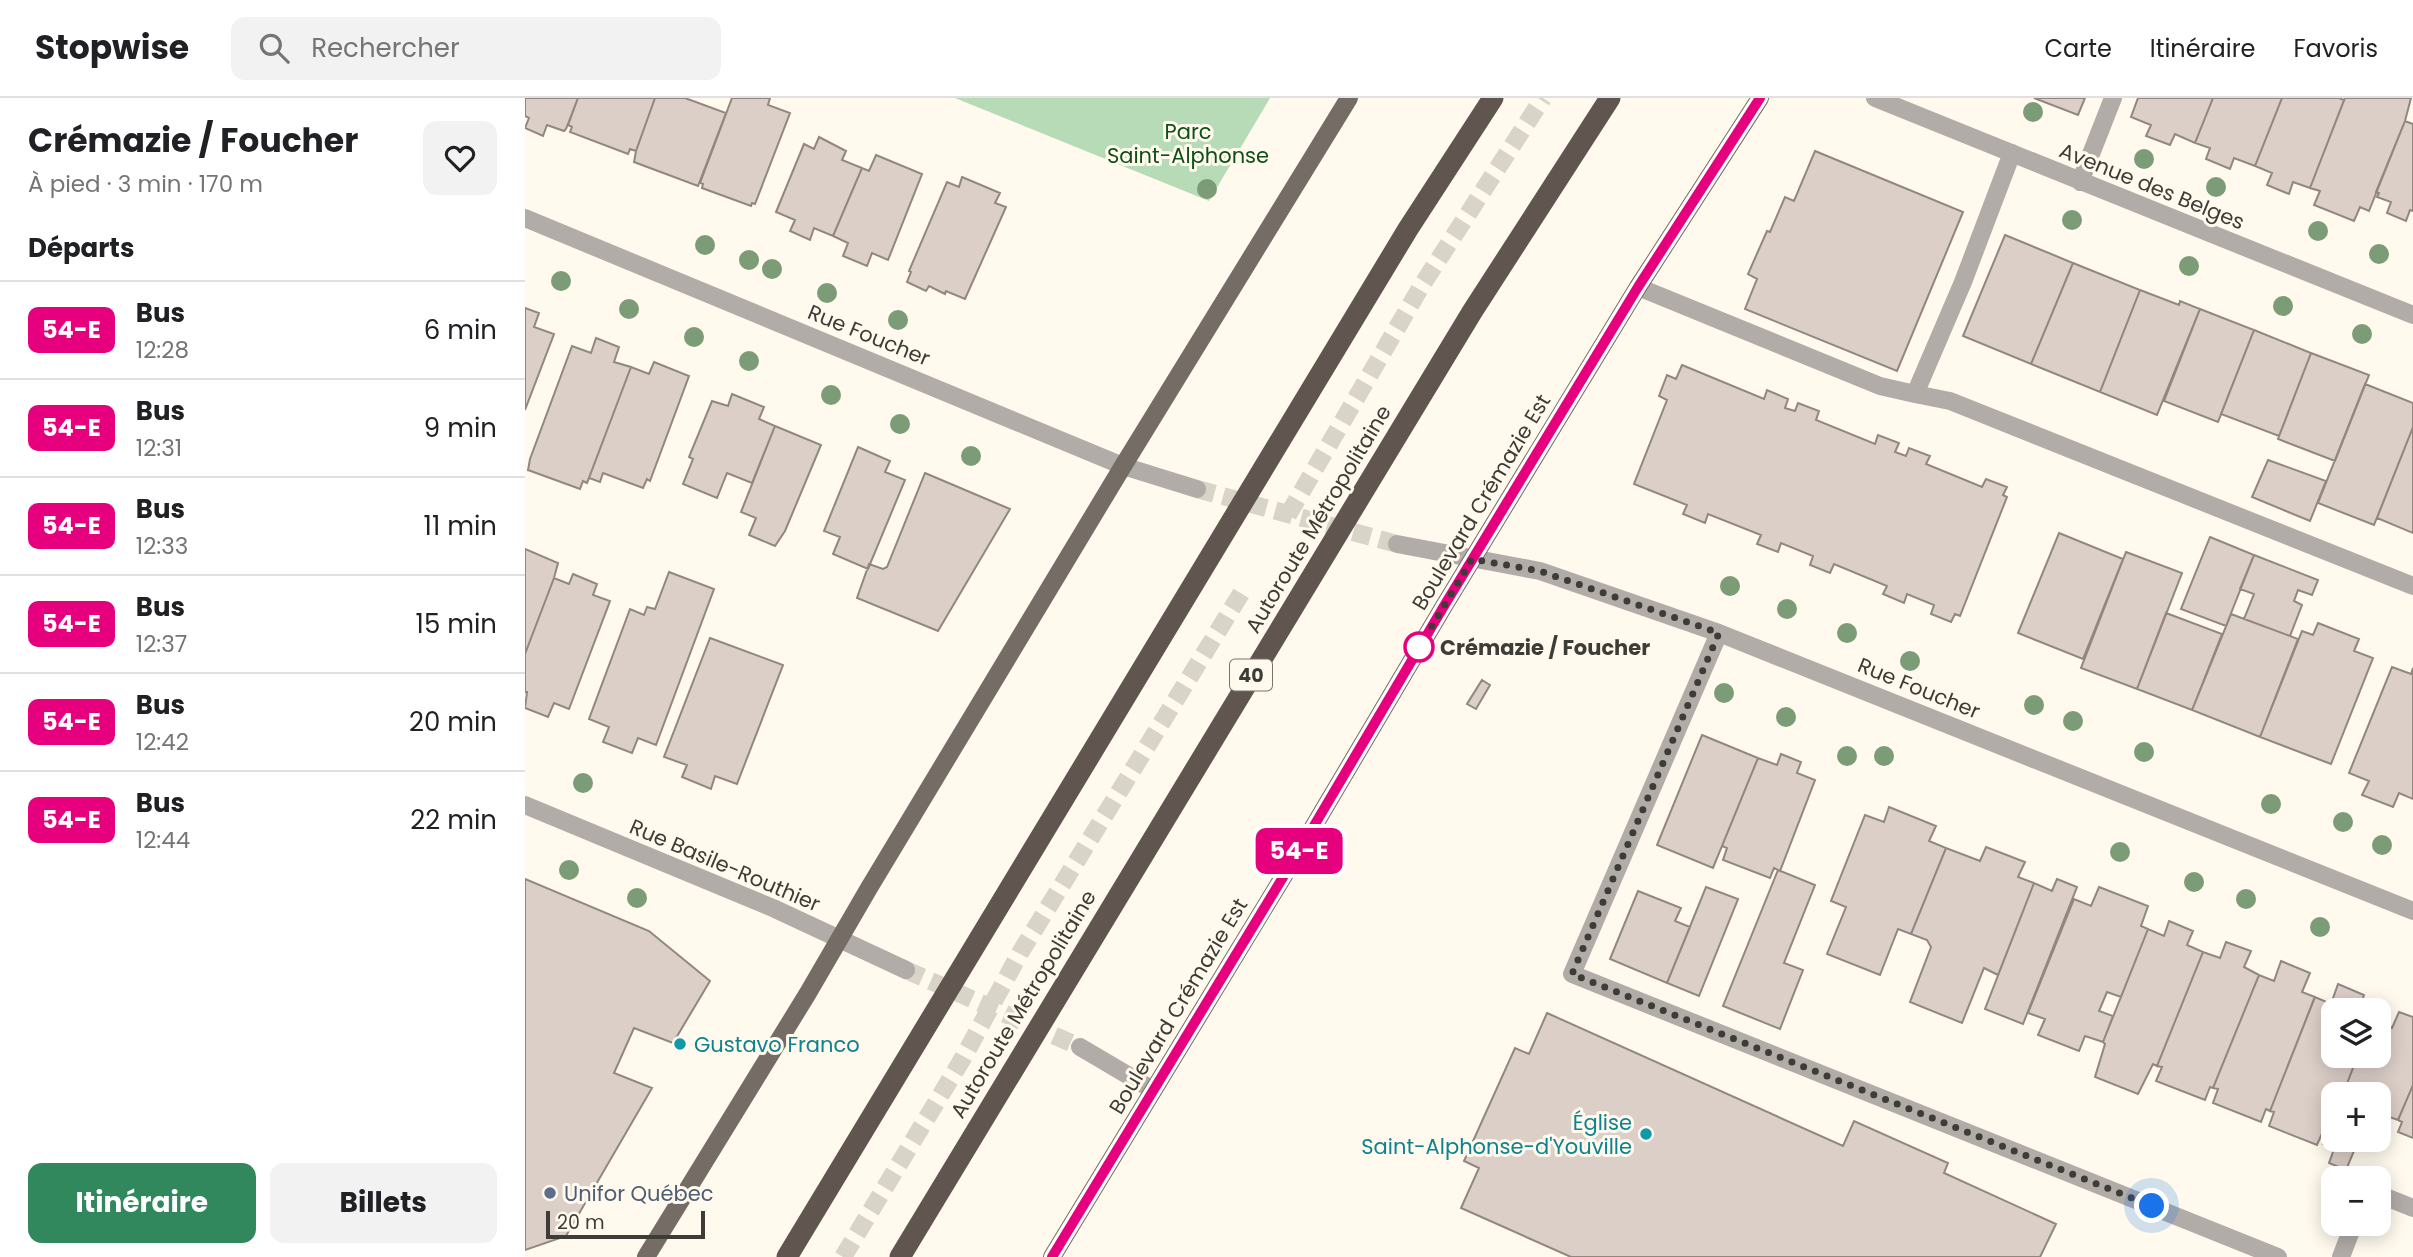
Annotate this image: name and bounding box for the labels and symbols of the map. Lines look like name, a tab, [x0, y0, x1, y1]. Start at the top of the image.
park label: Parc Saint-Alphonse	[1107, 117, 1269, 170]
street label: Avenue des Belges	[2055, 136, 2249, 236]
street label: Rue Foucher	[804, 297, 935, 373]
street label: Boulevard Crémazie Est	[1405, 389, 1557, 615]
street label: Autoroute Métropolitaine	[1238, 400, 1398, 638]
marker: Crémazie / Foucher	[1404, 632, 1434, 662]
place label: Crémazie / Foucher	[1440, 633, 1650, 662]
street label: Rue Foucher	[1854, 650, 1985, 726]
road number: 40	[1230, 660, 1272, 690]
street label: Rue Basile-Routhier	[625, 812, 825, 918]
line badge: 54-E	[1250, 828, 1348, 874]
street label: Autoroute Métropolitaine	[943, 885, 1103, 1123]
street label: Boulevard Crémazie Est	[1102, 893, 1254, 1119]
place label: Gustavo Franco	[694, 1030, 860, 1059]
marker: Gustavo Franco	[672, 1036, 688, 1052]
place label: Église Saint-Alphonse-d'Youville	[1361, 1108, 1632, 1161]
marker: Église Saint-Alphonse-d'Youville	[1638, 1126, 1654, 1142]
place label: Unifor Québec	[564, 1179, 714, 1208]
marker: Unifor Québec	[542, 1185, 558, 1201]
your location	[2134, 1188, 2169, 1223]
scale bar	[546, 1208, 705, 1240]

